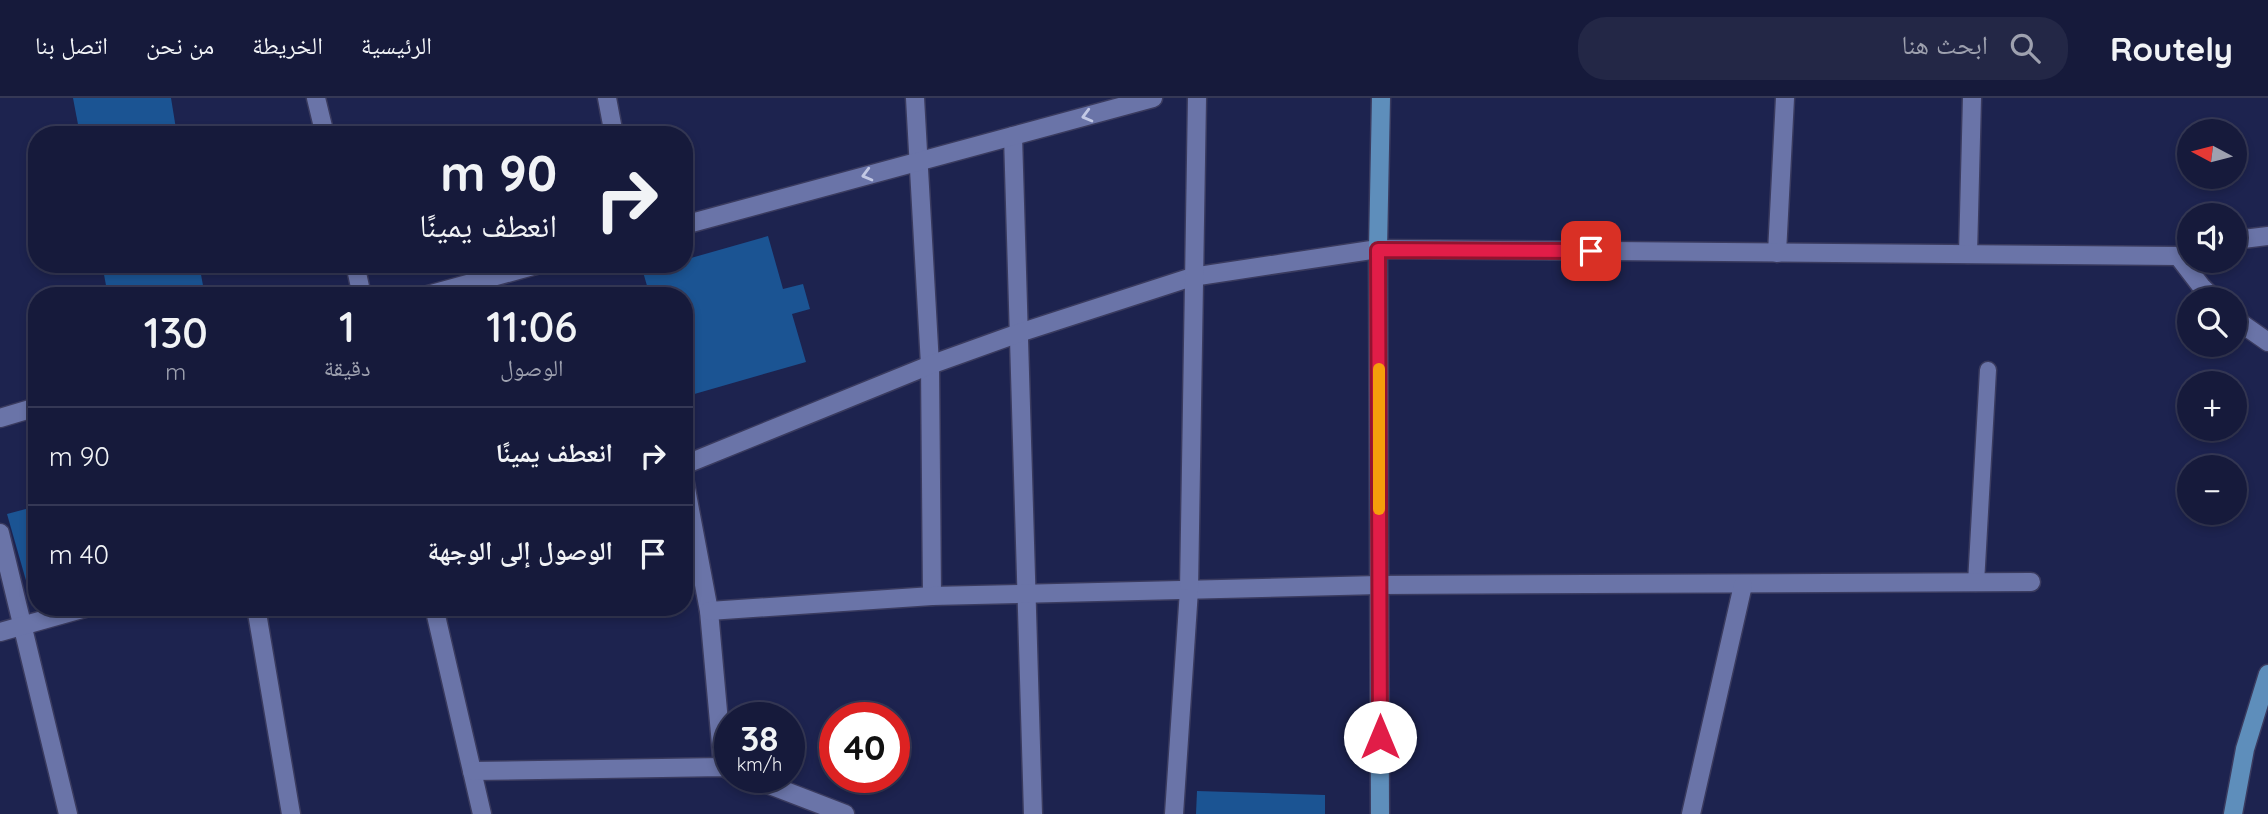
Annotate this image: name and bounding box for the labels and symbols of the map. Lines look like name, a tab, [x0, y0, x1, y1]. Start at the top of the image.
one-way arrow	[1081, 108, 1093, 122]
north arrow	[2177, 119, 2247, 189]
one-way arrow	[861, 167, 873, 181]
pin	[1561, 221, 1621, 281]
position arrow	[1343, 700, 1417, 774]
speed limit sign: 40	[819, 702, 910, 793]

